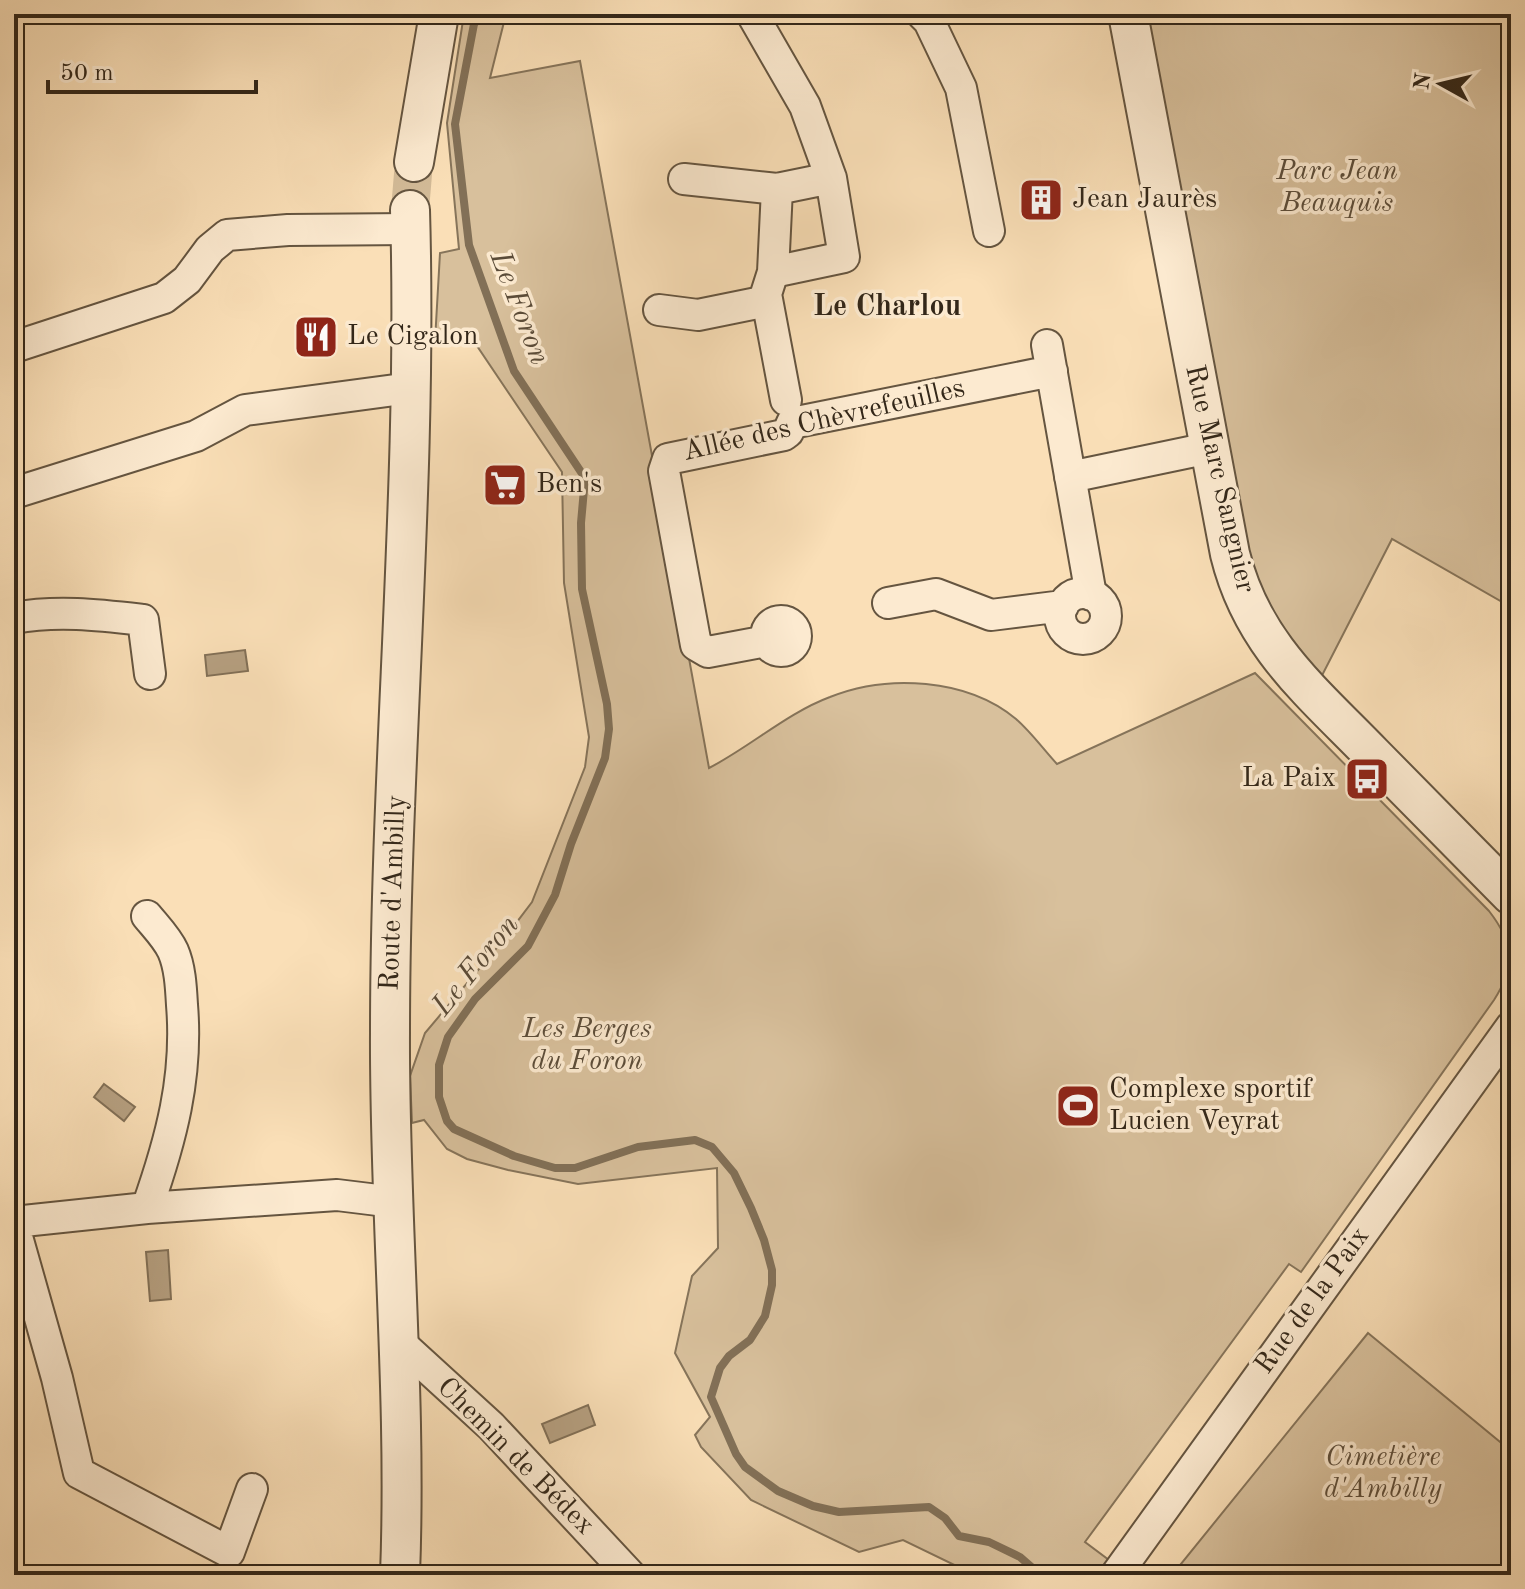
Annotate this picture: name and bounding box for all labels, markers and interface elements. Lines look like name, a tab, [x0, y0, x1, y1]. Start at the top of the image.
scale bar	[48, 44, 256, 94]
north arrow	[1401, 44, 1481, 124]
text: 50 m	[60, 62, 114, 86]
text: N	[1411, 71, 1435, 91]
park label: Parc Jean Beauquis	[1275, 158, 1398, 218]
building icon: Jean Jaurès	[1017, 176, 1065, 224]
place label: Jean Jaurès	[1072, 186, 1217, 214]
water label: Le Foron	[483, 246, 554, 369]
district label: Le Charlou	[813, 292, 961, 322]
restaurant icon: Le Cigalon	[292, 313, 340, 361]
place label: Le Cigalon	[347, 323, 478, 351]
street label: Rue Marc Sangnier	[1179, 362, 1259, 596]
street label: Allée des Chèvrefeuilles	[680, 375, 968, 467]
supermarket icon: Ben's	[481, 461, 529, 509]
place label: Ben's	[536, 471, 602, 499]
bus stop icon: La Paix	[1343, 755, 1391, 803]
place label: La Paix	[1242, 765, 1336, 793]
street label: Route d'Ambilly	[377, 794, 411, 992]
water label: Le Foron	[426, 910, 525, 1023]
park label: Les Berges du Foron	[521, 1016, 652, 1076]
place label: Complexe sportif Lucien Veyrat	[1109, 1076, 1314, 1136]
sports icon: Complexe sportif Lucien Veyrat	[1054, 1082, 1102, 1130]
street label: Rue de la Paix	[1251, 1222, 1375, 1380]
street label: Chemin de Bédex	[431, 1373, 599, 1541]
park label: Cimetière d'Ambilly	[1324, 1444, 1443, 1504]

